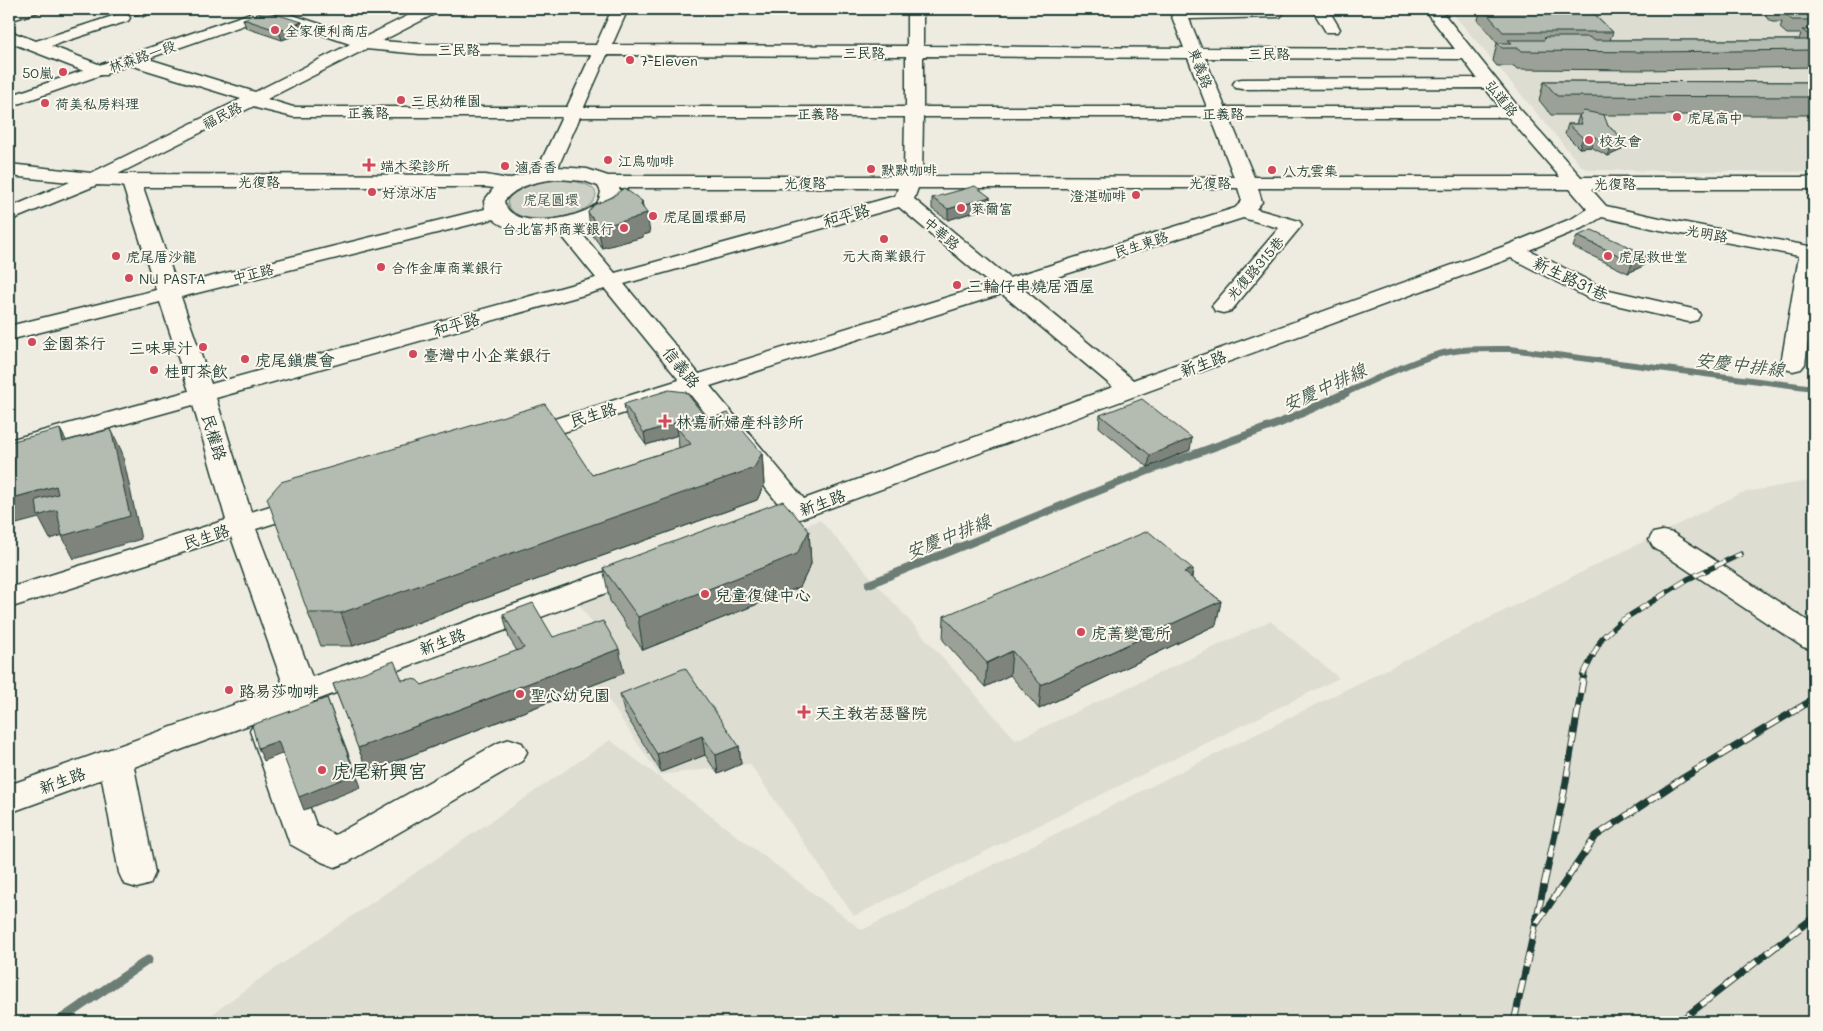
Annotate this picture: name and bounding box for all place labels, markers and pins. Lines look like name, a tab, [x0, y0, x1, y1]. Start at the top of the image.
place label: 全家便利商店	[285, 21, 369, 40]
marker: 全家便利商店	[269, 24, 281, 36]
place label: 7-Eleven	[640, 51, 698, 70]
marker: 7-Eleven	[624, 54, 636, 66]
place label: 50嵐	[22, 63, 53, 82]
marker: 50嵐	[57, 66, 69, 78]
place label: 三民幼稚園	[411, 91, 481, 110]
place label: 荷美私房料理	[55, 94, 139, 113]
marker: 三民幼稚園	[395, 94, 407, 106]
marker: 荷美私房料理	[39, 97, 51, 109]
place label: 虎尾高中	[1687, 108, 1743, 127]
marker: 虎尾高中	[1671, 111, 1683, 123]
place label: 校友會	[1599, 131, 1642, 150]
marker: 校友會	[1583, 134, 1595, 146]
place label: 江鳥咖啡	[618, 151, 674, 170]
marker: 江鳥咖啡	[602, 154, 614, 166]
place label: 端木梁診所	[380, 156, 450, 175]
place label: 滷香香	[515, 157, 557, 176]
marker: 端木梁診所	[362, 158, 376, 172]
marker: 滷香香	[499, 160, 511, 172]
place label: 默默咖啡	[881, 160, 937, 179]
place label: 八方雲集	[1282, 161, 1338, 180]
marker: 默默咖啡	[865, 163, 877, 175]
marker: 八方雲集	[1266, 164, 1278, 176]
place label: 好涼冰店	[382, 183, 438, 202]
marker: 好涼冰店	[366, 186, 378, 198]
place label: 澄湛咖啡	[1070, 186, 1126, 205]
marker: 澄湛咖啡	[1130, 189, 1142, 201]
place label: 萊爾富	[971, 199, 1013, 218]
marker: 萊爾富	[955, 202, 967, 214]
place label: 虎尾圓環郵局	[663, 207, 747, 226]
marker: 虎尾圓環郵局	[647, 210, 659, 222]
place label: 台北富邦商業銀行	[502, 219, 614, 238]
marker: 台北富邦商業銀行	[618, 222, 630, 234]
marker: 元大商業銀行	[878, 233, 890, 245]
place label: 元大商業銀行	[842, 246, 926, 265]
place label: 虎尾厝沙龍	[126, 247, 196, 266]
place label: 虎尾救世堂	[1618, 247, 1688, 266]
marker: 虎尾厝沙龍	[110, 250, 122, 262]
marker: 虎尾救世堂	[1602, 250, 1614, 262]
place label: 合作金庫商業銀行	[391, 258, 503, 277]
marker: 合作金庫商業銀行	[375, 261, 387, 273]
place label: NU PASTA	[139, 269, 206, 288]
marker: NU PASTA	[123, 272, 135, 284]
place label: 三輪仔串燒居酒屋	[967, 275, 1095, 296]
marker: 三輪仔串燒居酒屋	[951, 279, 963, 291]
place label: 金園茶行	[42, 332, 106, 353]
marker: 金園茶行	[26, 336, 38, 348]
place label: 三味果汁	[129, 337, 193, 358]
marker: 三味果汁	[197, 341, 209, 353]
place label: 臺灣中小企業銀行	[423, 344, 551, 365]
marker: 臺灣中小企業銀行	[407, 348, 419, 360]
place label: 虎尾鎮農會	[255, 349, 335, 370]
marker: 虎尾鎮農會	[239, 353, 251, 365]
place label: 桂町茶飲	[164, 360, 228, 381]
marker: 桂町茶飲	[148, 364, 160, 376]
place label: 林嘉祈婦產科診所	[676, 411, 804, 432]
marker: 林嘉祈婦產科診所	[658, 414, 672, 428]
place label: 兒童復健中心	[715, 584, 811, 605]
marker: 兒童復健中心	[699, 588, 711, 600]
place label: 虎菁變電所	[1091, 622, 1171, 643]
marker: 虎菁變電所	[1075, 626, 1087, 638]
place label: 路易莎咖啡	[239, 680, 319, 701]
marker: 路易莎咖啡	[223, 684, 235, 696]
place label: 聖心幼兒園	[530, 684, 610, 705]
marker: 聖心幼兒園	[514, 688, 526, 700]
place label: 天主教若瑟醫院	[815, 702, 927, 723]
marker: 天主教若瑟醫院	[797, 705, 811, 719]
place label: 虎尾新興宮	[332, 758, 427, 783]
marker: 虎尾新興宮	[316, 764, 328, 776]

